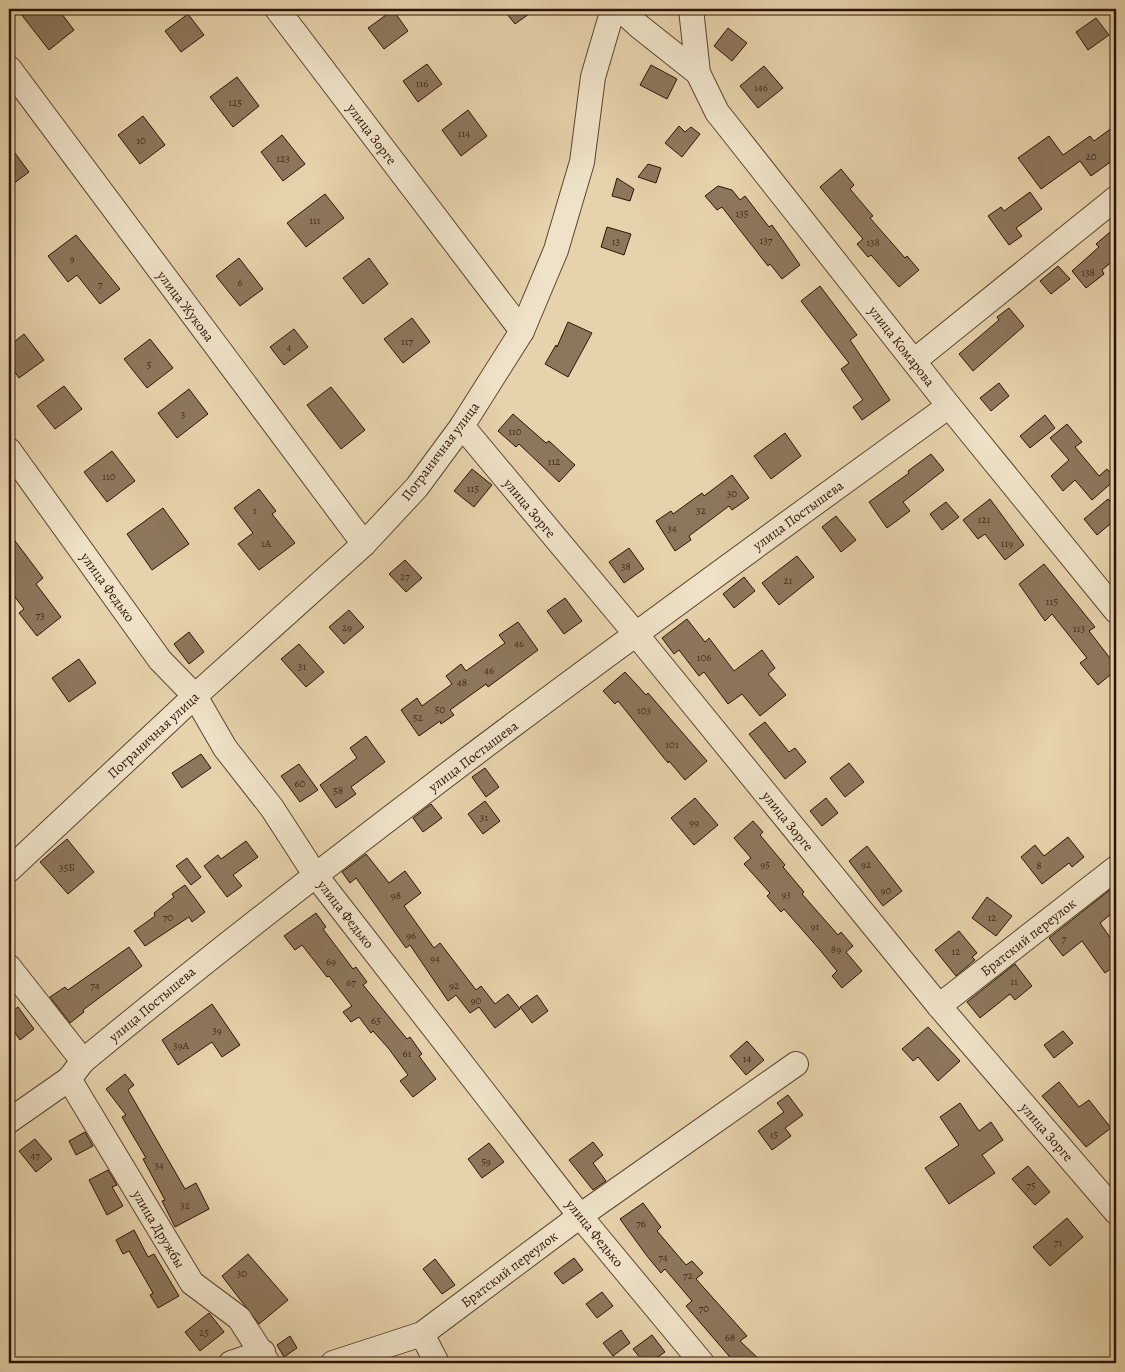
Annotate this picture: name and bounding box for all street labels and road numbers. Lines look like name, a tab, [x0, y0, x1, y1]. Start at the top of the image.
street label: улица Зорге	[342, 99, 401, 169]
street label: улица Жукова	[152, 266, 219, 346]
street label: улица Комарова	[863, 301, 939, 391]
street label: Пограничная улица	[397, 397, 484, 505]
street label: улица Зорге	[498, 474, 560, 542]
street label: улица Постышева	[748, 476, 848, 555]
street label: улица Федько	[75, 548, 139, 626]
street label: Пограничная улица	[103, 687, 204, 783]
street label: улица Постышева	[424, 716, 523, 797]
street label: улица Зорге	[757, 786, 818, 855]
street label: улица Федько	[312, 875, 378, 952]
street label: Братский переулок	[977, 894, 1080, 981]
street label: улица Постышева	[104, 962, 200, 1047]
street label: улица Зорге	[1015, 1098, 1078, 1166]
street label: улица Дружбы	[127, 1186, 189, 1272]
street label: улица Федько	[561, 1195, 628, 1271]
street label: Братский переулок	[457, 1227, 562, 1312]

